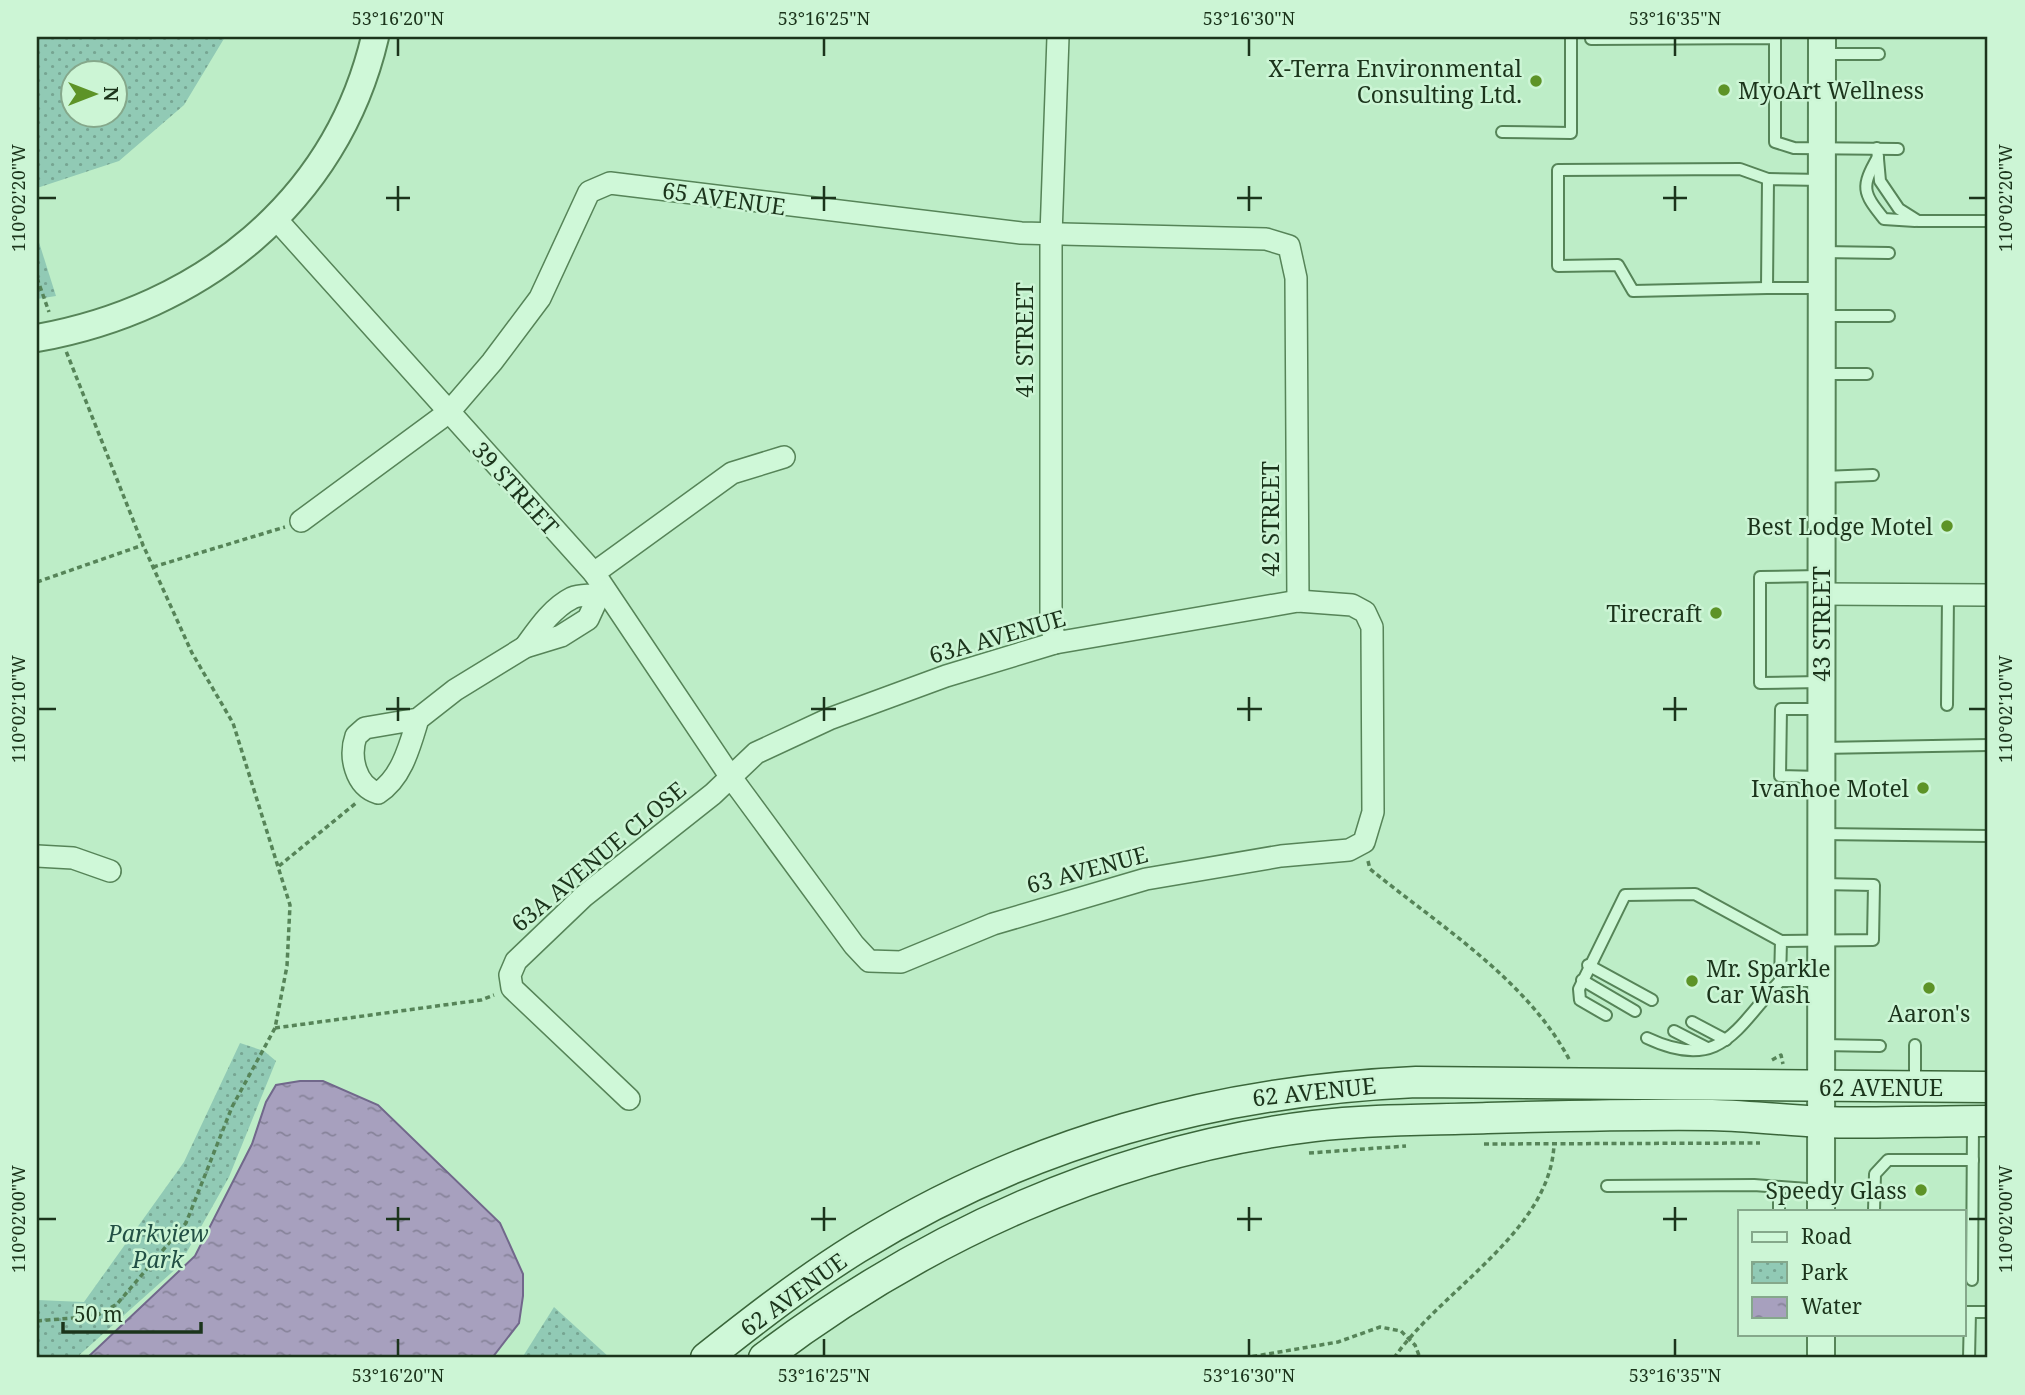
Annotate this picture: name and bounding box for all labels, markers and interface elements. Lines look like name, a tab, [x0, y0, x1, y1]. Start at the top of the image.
text: 53°16'20"N	[352, 6, 445, 30]
text: 53°16'25"N	[778, 6, 871, 30]
text: 53°16'30"N	[1203, 6, 1296, 30]
text: 53°16'35"N	[1629, 6, 1722, 30]
place label: X-Terra Environmental Consulting Ltd.	[1268, 52, 1522, 110]
north arrow	[60, 60, 130, 130]
marker: X-Terra Environmental Consulting Ltd.	[1528, 73, 1544, 89]
place label: MyoArt Wellness	[1738, 74, 1924, 106]
marker: MyoArt Wellness	[1716, 82, 1732, 98]
text: N	[98, 87, 124, 102]
text: 110°02'20"W	[6, 144, 30, 252]
text: 110°02'20"W	[1993, 144, 2017, 252]
street label: 65 AVENUE	[660, 174, 788, 222]
street label: 41 STREET	[1008, 282, 1040, 398]
street label: 39 STREET	[465, 434, 567, 542]
street label: 42 STREET	[1254, 461, 1286, 577]
place label: Best Lodge Motel	[1746, 510, 1933, 542]
marker: Best Lodge Motel	[1939, 518, 1955, 534]
street label: 43 STREET	[1805, 566, 1837, 682]
place label: Tirecraft	[1606, 597, 1702, 629]
street label: 63A AVENUE	[925, 601, 1069, 671]
marker: Tirecraft	[1708, 605, 1724, 621]
text: 110°02'10"W	[6, 655, 30, 763]
text: 110°02'10"W	[1993, 655, 2017, 763]
place label: Ivanhoe Motel	[1751, 772, 1909, 804]
street label: 63A AVENUE CLOSE	[504, 773, 692, 939]
marker: Ivanhoe Motel	[1915, 780, 1931, 796]
street label: 63 AVENUE	[1023, 837, 1151, 901]
place label: Mr. Sparkle Car Wash	[1706, 952, 1830, 1010]
marker: Mr. Sparkle Car Wash	[1684, 973, 1700, 989]
marker: Aaron's	[1921, 980, 1937, 996]
place label: Aaron's	[1888, 997, 1970, 1029]
street label: 62 AVENUE	[1251, 1069, 1377, 1113]
street label: 62 AVENUE	[1819, 1071, 1943, 1103]
text: 110°02'00"W	[6, 1165, 30, 1273]
text: 110°02'00"W	[1993, 1165, 2017, 1273]
place label: Speedy Glass	[1765, 1174, 1907, 1206]
marker: Speedy Glass	[1913, 1182, 1929, 1198]
legend	[1738, 1210, 1966, 1336]
park label: Parkview Park	[107, 1217, 209, 1275]
text: Road	[1801, 1222, 1852, 1250]
street label: 62 AVENUE	[733, 1245, 853, 1343]
text: Park	[1801, 1258, 1848, 1286]
scale bar	[63, 1290, 201, 1334]
text: Water	[1801, 1292, 1862, 1320]
text: 50 m	[74, 1300, 123, 1328]
text: 53°16'20"N	[352, 1363, 445, 1387]
text: 53°16'25"N	[778, 1363, 871, 1387]
text: 53°16'30"N	[1203, 1363, 1296, 1387]
text: 53°16'35"N	[1629, 1363, 1722, 1387]

